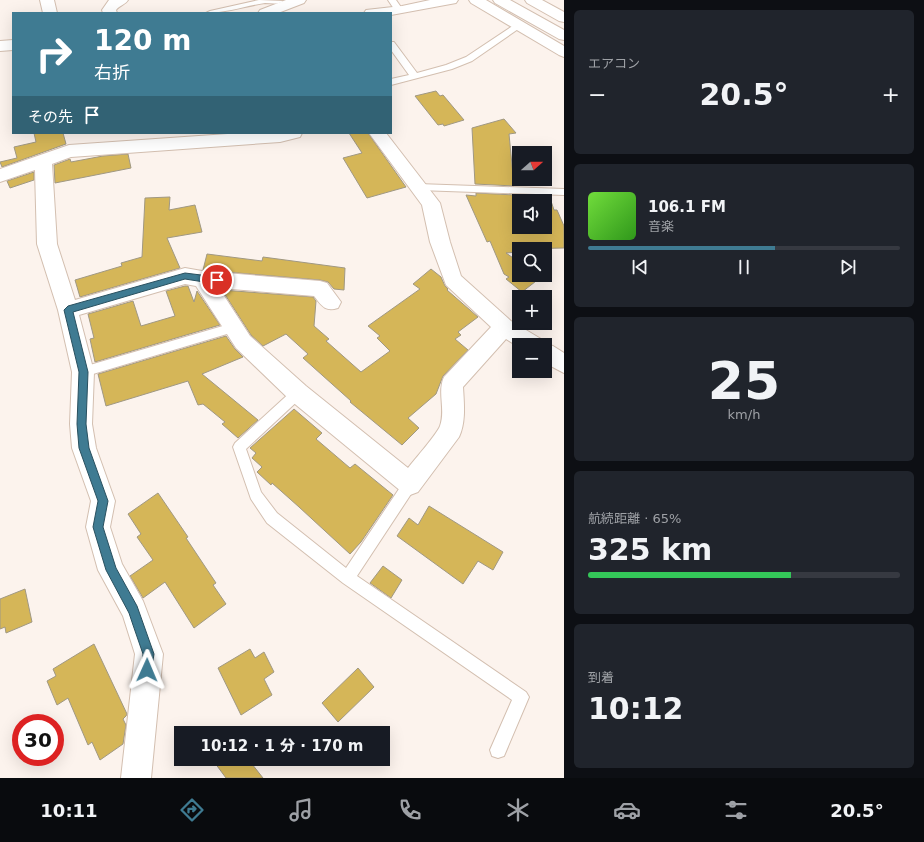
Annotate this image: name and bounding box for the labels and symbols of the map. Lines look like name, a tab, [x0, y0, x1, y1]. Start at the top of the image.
north arrow	[512, 146, 552, 186]
pin	[200, 263, 234, 297]
position arrow	[126, 649, 168, 691]
speed limit sign: 30	[12, 714, 64, 766]

